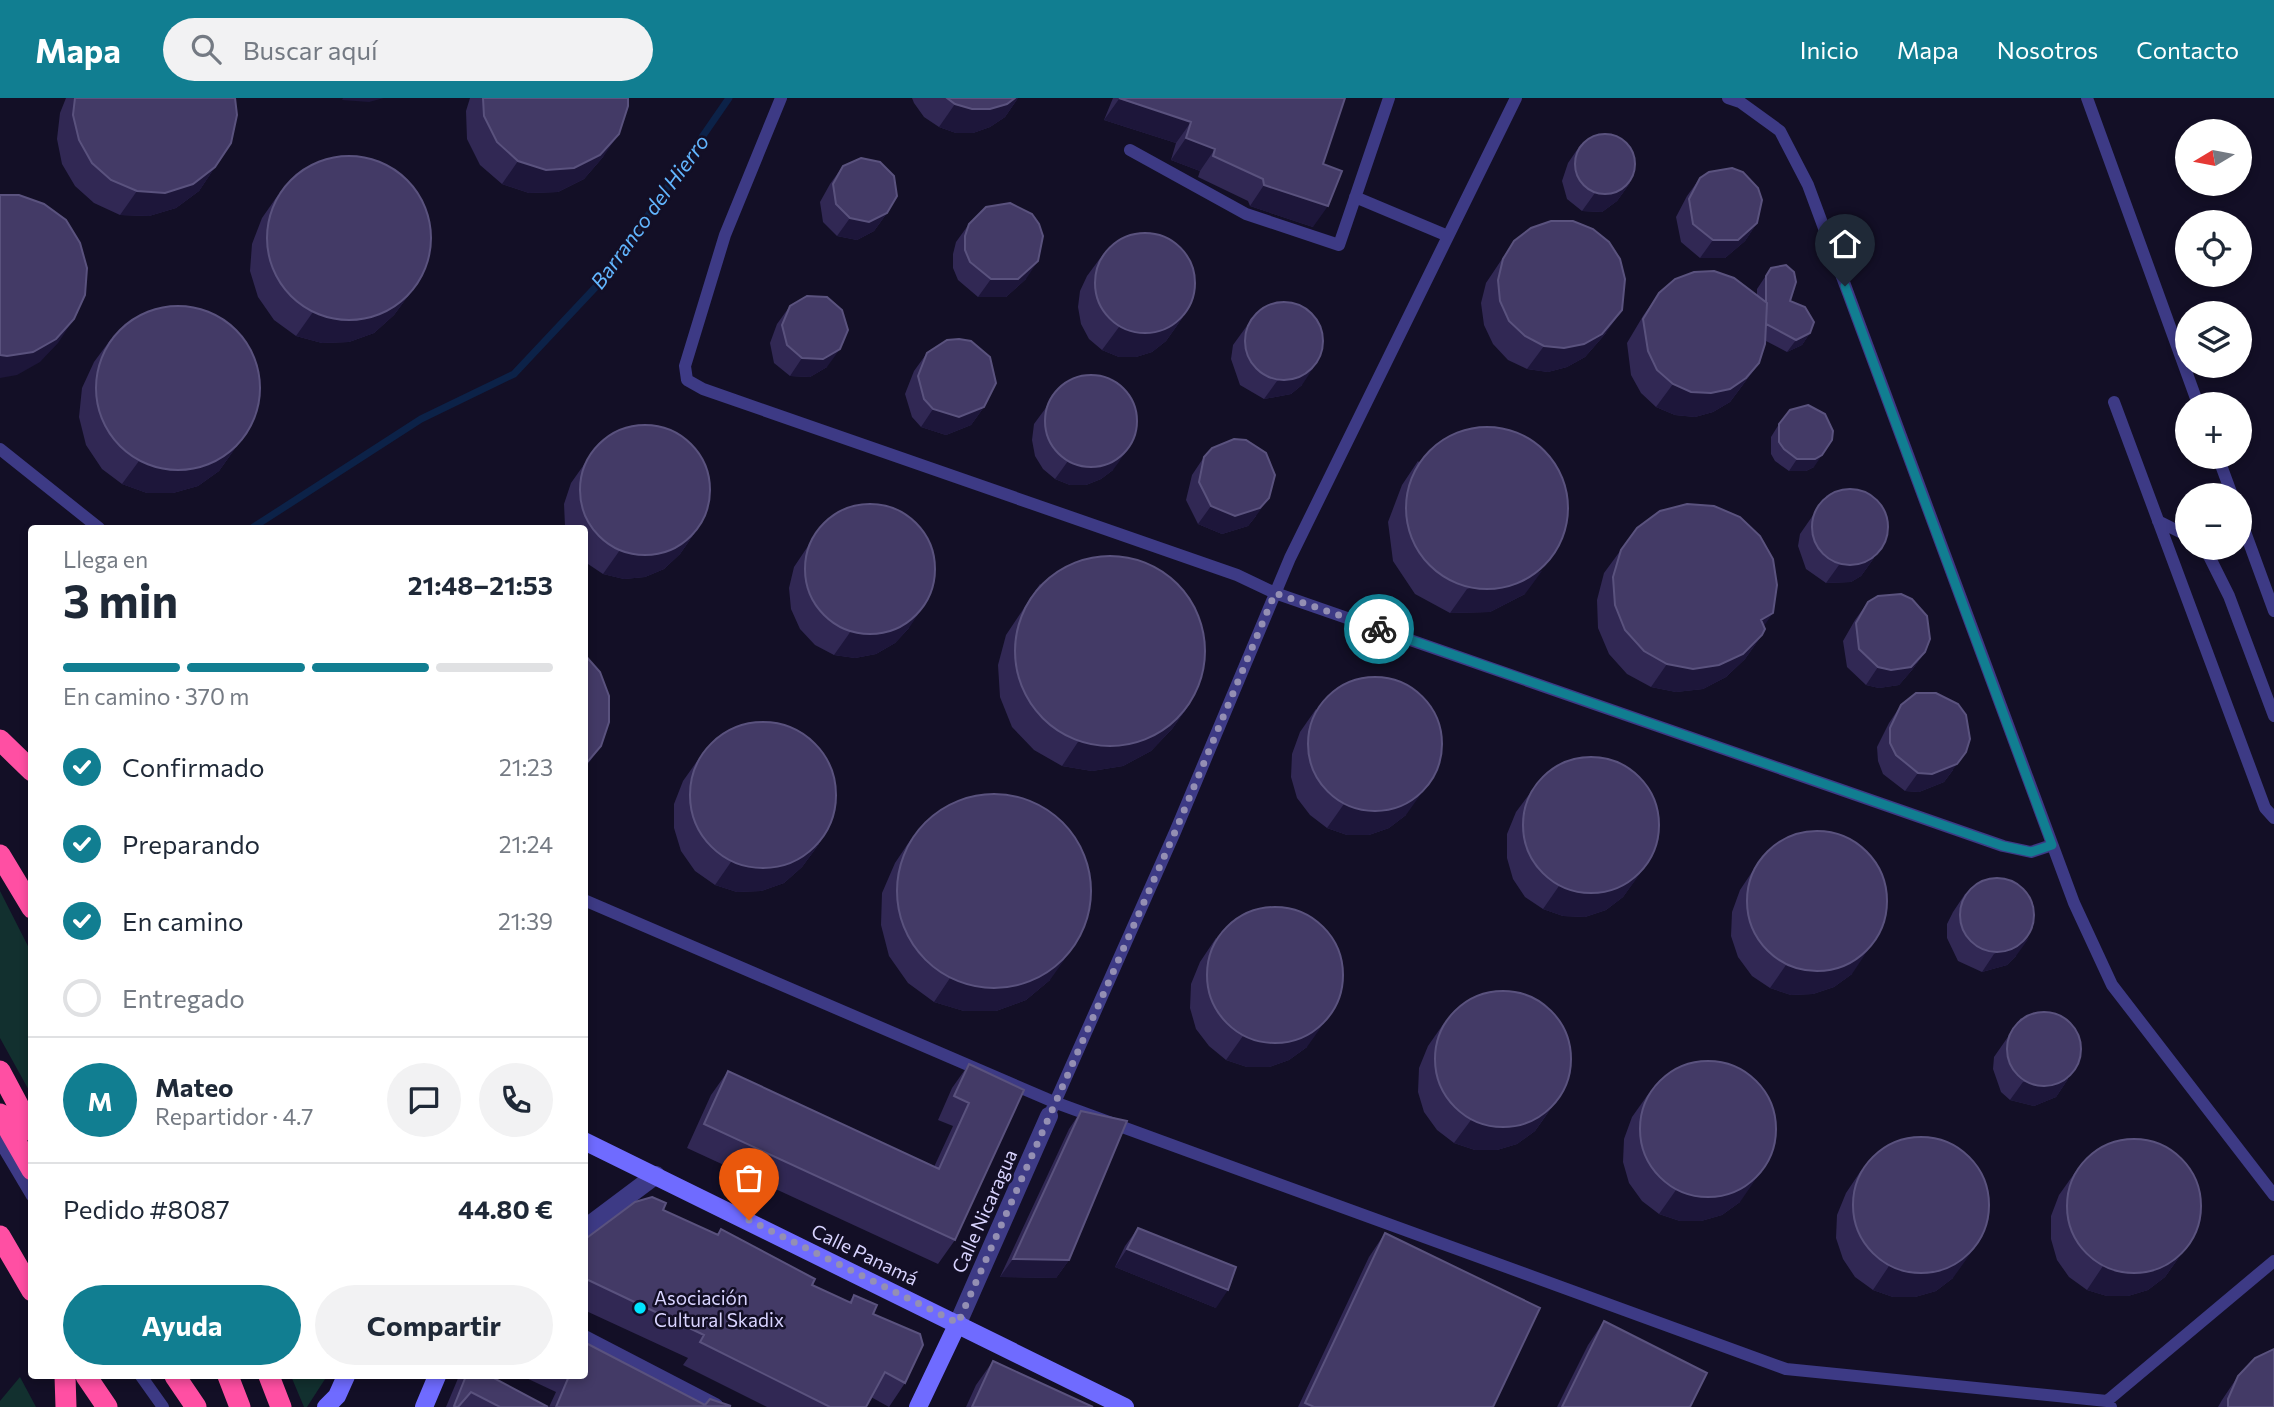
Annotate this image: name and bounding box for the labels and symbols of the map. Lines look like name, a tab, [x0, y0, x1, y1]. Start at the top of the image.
north arrow	[2175, 119, 2252, 196]
water label: Barranco del Hierro	[585, 129, 713, 293]
pin	[1815, 214, 1875, 286]
courier	[1344, 594, 1414, 664]
street label: Calle Nicaragua	[946, 1146, 1022, 1276]
pin	[719, 1148, 779, 1220]
street label: Calle Panamá	[808, 1218, 922, 1290]
place label: Asociación Cultural Skadix	[654, 1286, 784, 1331]
marker: Asociación Cultural Skadix	[632, 1300, 648, 1316]

